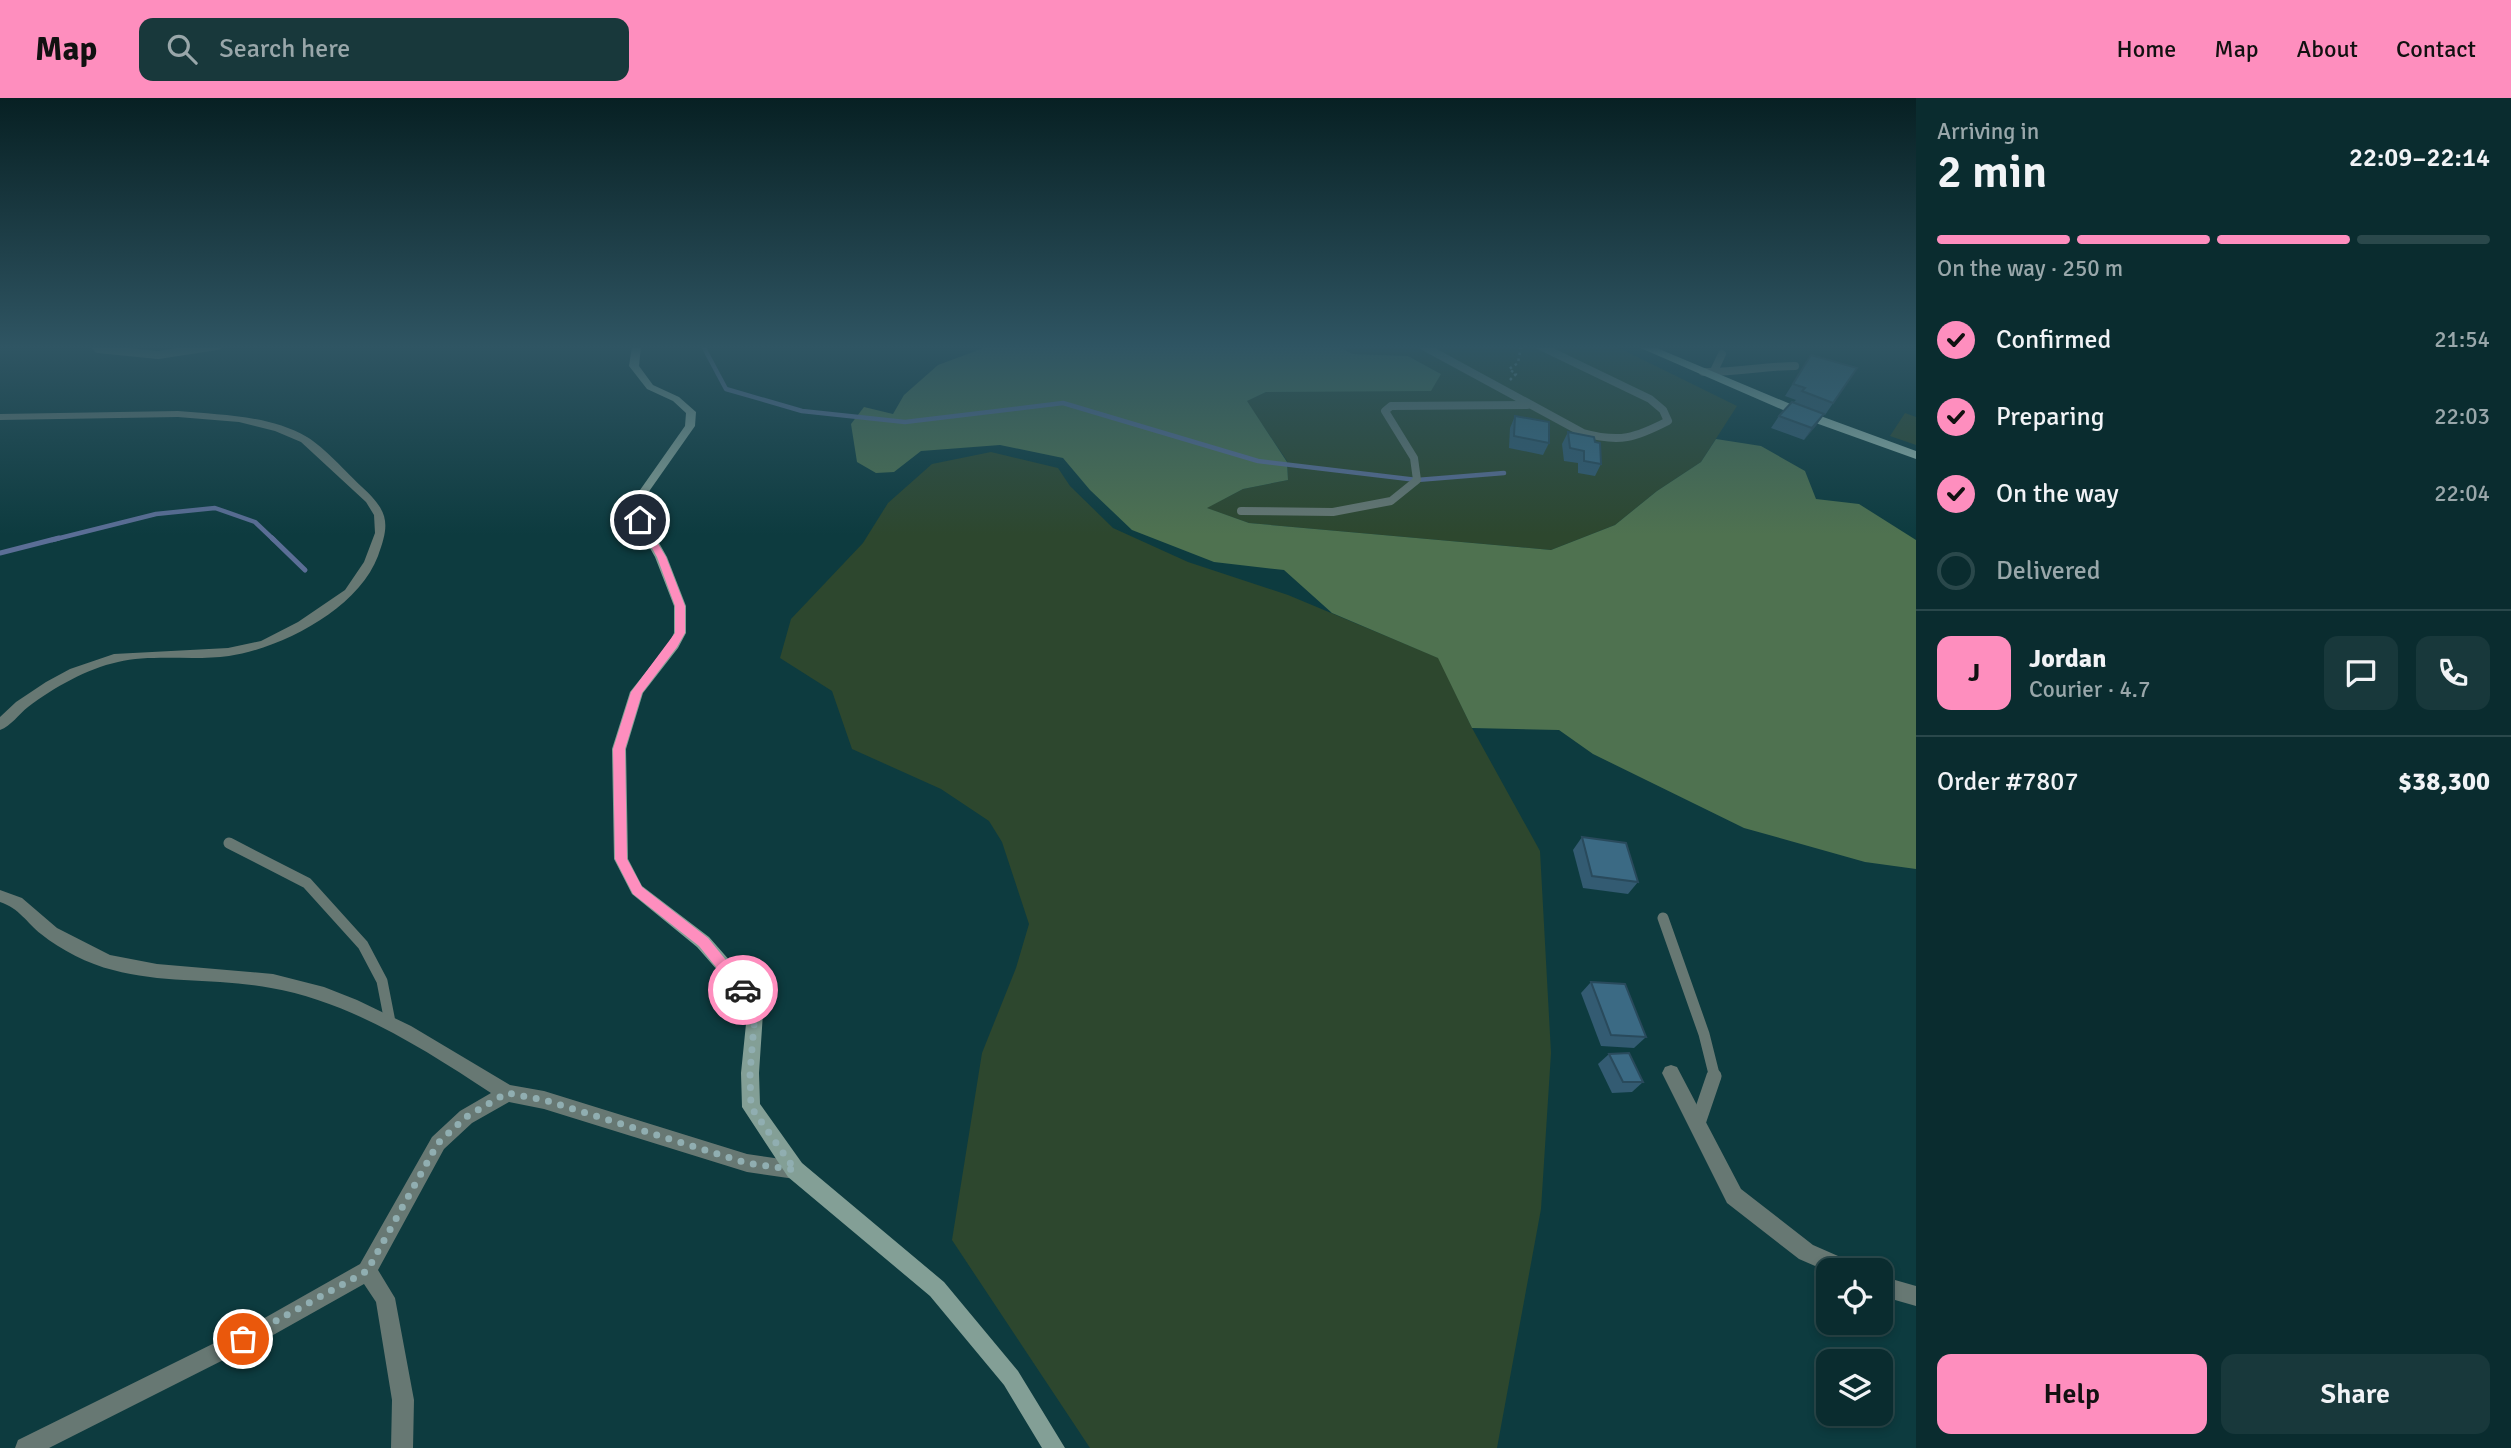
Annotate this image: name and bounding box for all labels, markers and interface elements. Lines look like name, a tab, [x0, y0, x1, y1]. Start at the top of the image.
search box	[139, 18, 629, 81]
text: Map	[35, 29, 97, 70]
icon: search	[163, 30, 201, 68]
text: Search here	[219, 33, 350, 65]
text: Home	[2116, 34, 2176, 64]
text: Map	[2214, 34, 2259, 64]
text: About	[2297, 34, 2358, 64]
text: Contact	[2396, 34, 2476, 64]
text: Arriving in	[1937, 117, 2039, 146]
text: 22:09–22:14	[2349, 142, 2490, 174]
text: 2 min	[1937, 144, 2047, 200]
text: On the way · 250 m	[1937, 254, 2123, 283]
icon: check	[1937, 321, 1975, 359]
text: Confirmed	[1996, 324, 2111, 356]
text: 21:54	[2434, 325, 2490, 354]
icon: check	[1937, 398, 1975, 436]
text: Preparing	[1996, 401, 2104, 433]
text: 22:03	[2434, 402, 2490, 431]
icon: check	[1937, 475, 1975, 513]
text: On the way	[1996, 478, 2119, 510]
text: 22:04	[2434, 479, 2490, 508]
pin	[610, 490, 670, 550]
icon: home	[621, 501, 659, 539]
text: Delivered	[1996, 555, 2101, 587]
button: chat	[2324, 636, 2398, 710]
button: phone	[2416, 636, 2490, 710]
text: Jordan	[2029, 643, 2106, 675]
text: J	[1968, 657, 1980, 689]
text: Courier · 4.7	[2029, 675, 2150, 704]
text: Order #7807	[1937, 766, 2078, 798]
text: $38,300	[2398, 766, 2490, 798]
courier	[708, 955, 778, 1025]
icon: car	[724, 971, 762, 1009]
map controls	[1816, 1258, 1893, 1426]
button: locate	[1816, 1258, 1893, 1335]
pin	[213, 1309, 273, 1369]
icon: bag	[224, 1320, 262, 1358]
button: layers	[1816, 1349, 1893, 1426]
button: Help	[1937, 1354, 2207, 1434]
button: Share	[2221, 1354, 2490, 1434]

